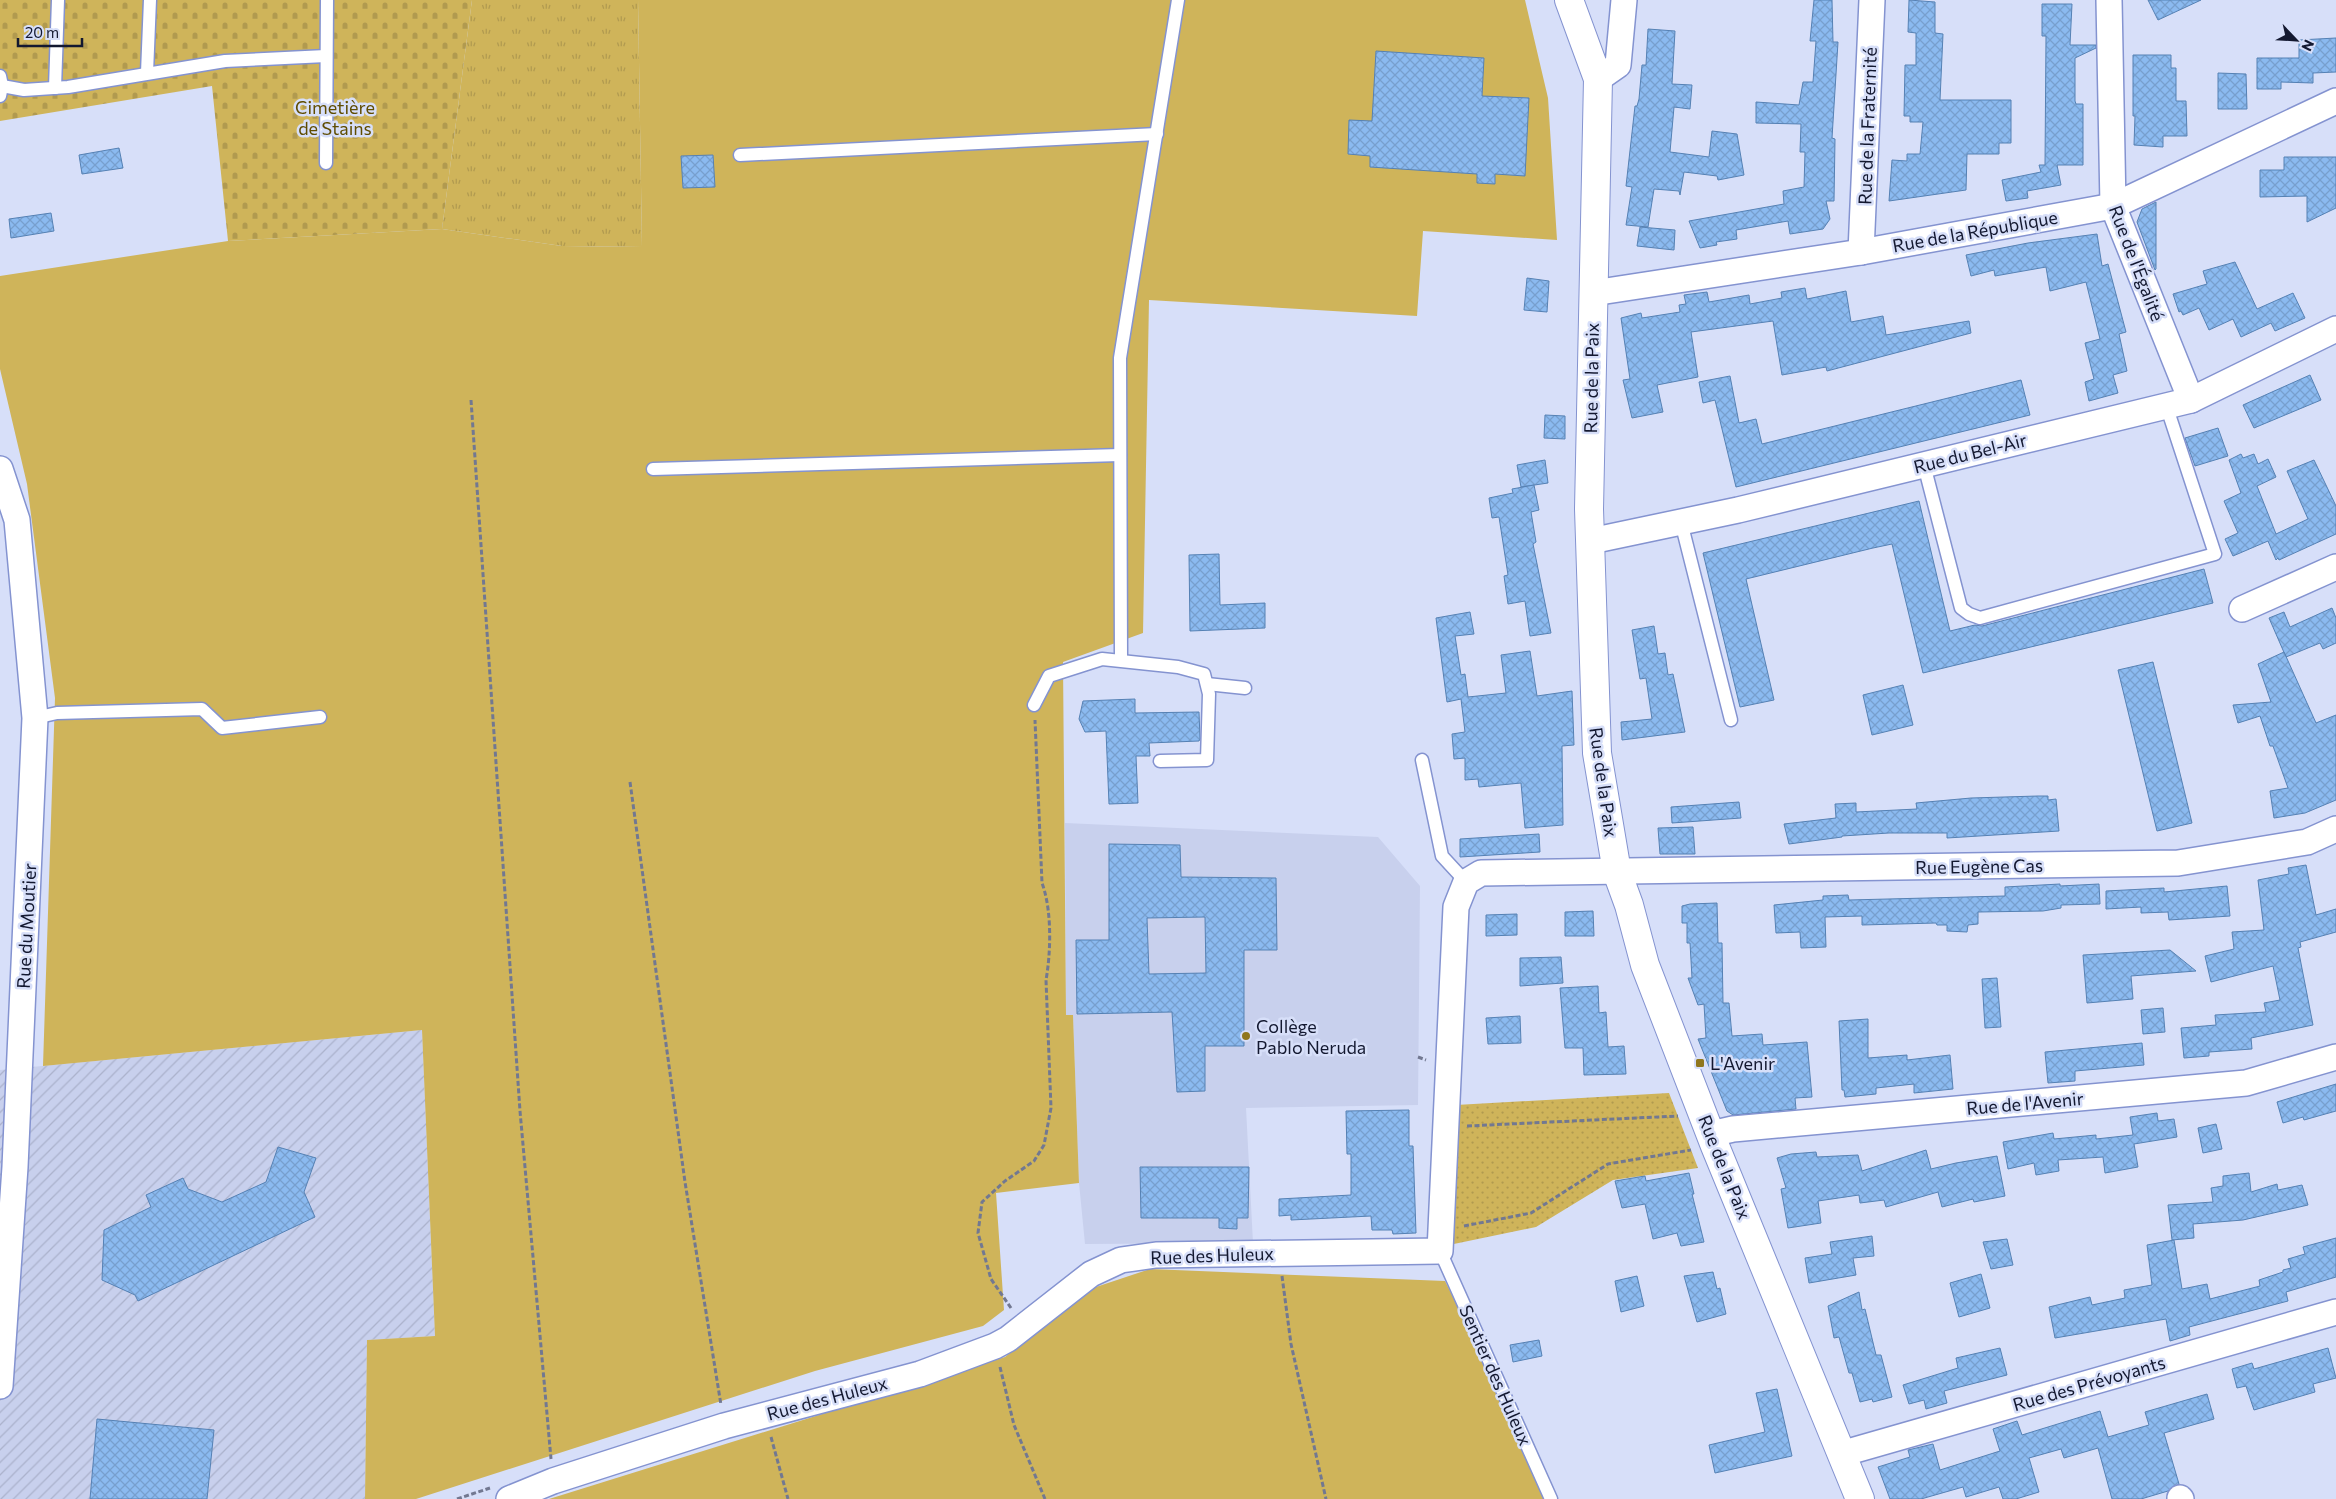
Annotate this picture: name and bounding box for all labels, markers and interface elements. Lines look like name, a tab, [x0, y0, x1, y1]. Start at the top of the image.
scale bar	[18, 15, 81, 47]
north arrow	[2271, 15, 2321, 65]
text: 20 m	[25, 23, 59, 41]
text: N	[2298, 37, 2318, 54]
street label: Rue de la Fraternité	[1853, 47, 1881, 205]
park label: Cimetière de Stains	[295, 96, 375, 139]
street label: Rue de l'Égalité	[2105, 202, 2169, 324]
street label: Rue de la République	[1891, 206, 2059, 256]
street label: Rue de la Paix	[1579, 322, 1603, 434]
street label: Rue du Bel-Air	[1911, 428, 2029, 478]
street label: Rue de la Paix	[1585, 726, 1623, 839]
street label: Rue Eugène Cas	[1915, 854, 2043, 878]
street label: Rue du Moutier	[12, 863, 40, 989]
place label: Collège Pablo Neruda	[1256, 1015, 1366, 1058]
marker: Collège Pablo Neruda	[1240, 1030, 1252, 1042]
place label: L'Avenir	[1710, 1052, 1775, 1074]
marker: L'Avenir	[1694, 1057, 1706, 1069]
street label: Rue de l'Avenir	[1965, 1087, 2085, 1119]
street label: Rue de la Paix	[1694, 1112, 1756, 1223]
street label: Rue des Huleux	[1150, 1242, 1275, 1268]
street label: Sentier des Huleux	[1455, 1301, 1537, 1449]
street label: Rue des Prévoyants	[2010, 1351, 2168, 1415]
street label: Rue des Huleux	[764, 1371, 890, 1425]

